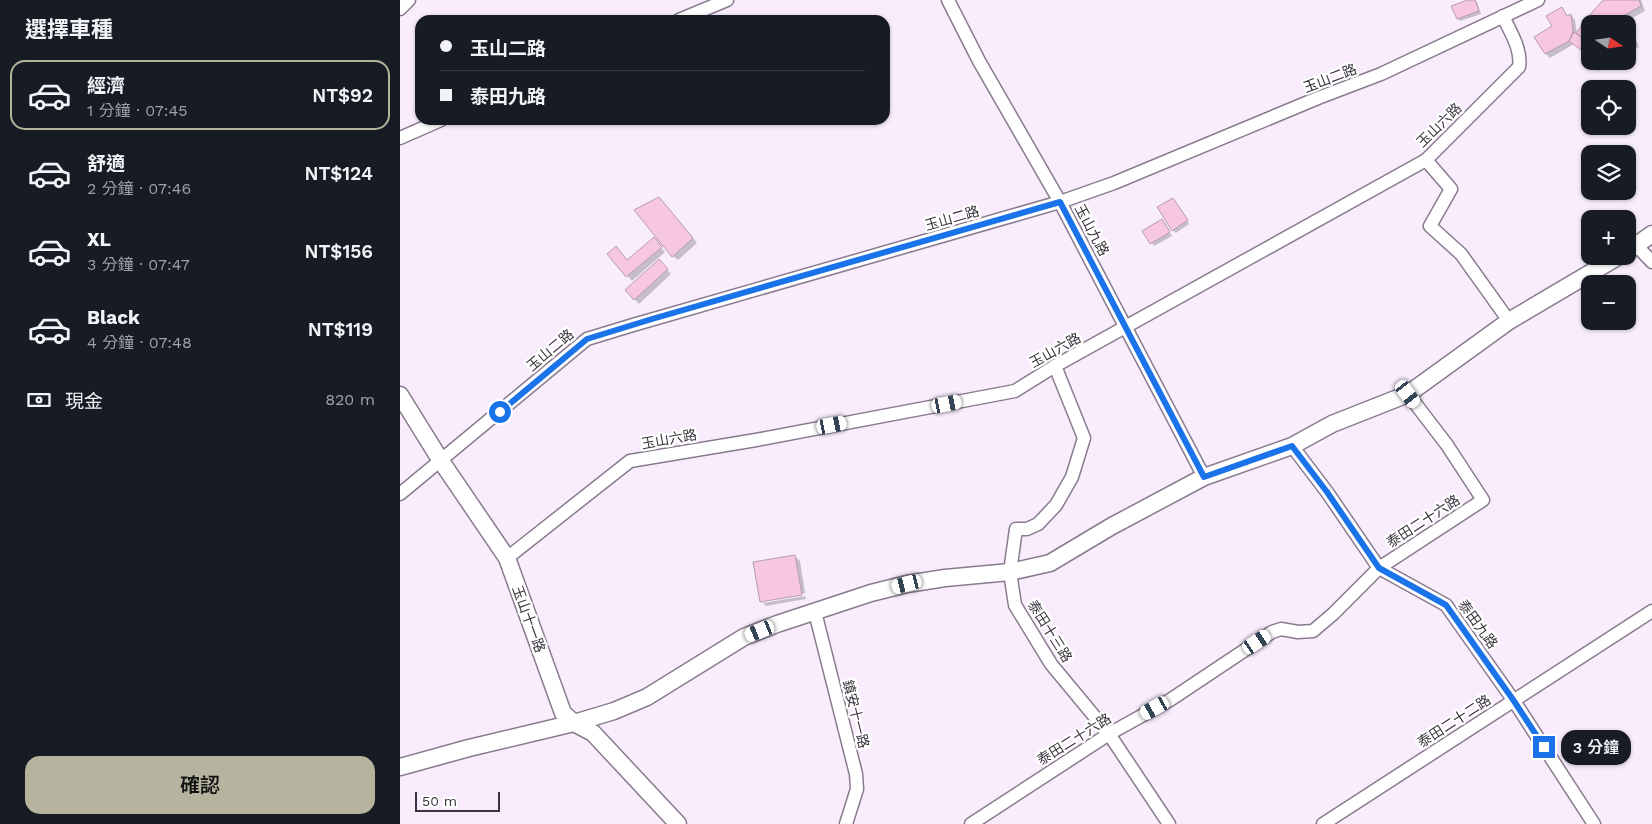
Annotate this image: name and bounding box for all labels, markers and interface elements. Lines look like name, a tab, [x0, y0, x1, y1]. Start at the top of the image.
north arrow	[1581, 15, 1636, 70]
map controls	[1581, 15, 1636, 330]
text: 選擇車種	[25, 17, 113, 42]
text: 玉山二路	[470, 37, 546, 60]
street label: 玉山二路	[1301, 60, 1359, 96]
icon: car	[27, 73, 72, 118]
text: 經濟	[87, 74, 125, 97]
button: locate	[1581, 80, 1636, 135]
text: NT$92	[312, 84, 373, 107]
text: 泰田九路	[470, 85, 546, 108]
street label: 玉山六路	[1413, 100, 1465, 150]
text: 1 分鐘 · 07:45	[87, 101, 188, 120]
button: layers	[1581, 145, 1636, 200]
icon: car	[27, 151, 72, 196]
text: 舒適	[87, 152, 125, 175]
text: NT$124	[304, 162, 373, 185]
text: 2 分鐘 · 07:46	[87, 179, 191, 198]
street label: 玉山九路	[1072, 202, 1112, 258]
street label: 玉山二路	[923, 203, 981, 233]
button: +	[1581, 210, 1636, 265]
text: XL	[87, 228, 111, 251]
icon: car	[27, 229, 72, 274]
text: NT$156	[305, 240, 373, 263]
text: 3 分鐘 · 07:47	[87, 255, 190, 274]
button: −	[1581, 275, 1636, 330]
text: Black	[87, 306, 140, 329]
icon: car	[27, 307, 72, 352]
text: NT$119	[308, 318, 373, 341]
street label: 玉山二路	[523, 326, 577, 374]
street label: 玉山六路	[1027, 329, 1083, 371]
text: 4 分鐘 · 07:48	[87, 333, 192, 352]
car	[1392, 378, 1423, 410]
icon: cash	[25, 386, 53, 414]
text: 現金	[65, 390, 103, 413]
text: 820 m	[325, 390, 375, 409]
car	[930, 394, 963, 414]
route start	[489, 401, 511, 423]
car	[815, 415, 848, 435]
street label: 玉山六路	[640, 426, 698, 452]
street label: 泰田二十六路	[1383, 491, 1463, 551]
car	[890, 573, 923, 595]
street label: 玉山十一路	[510, 583, 548, 655]
street label: 泰田十三路	[1025, 597, 1075, 665]
street label: 泰田九路	[1455, 597, 1501, 651]
car	[743, 618, 776, 644]
car	[1240, 627, 1273, 657]
street label: 鎮安十一路	[840, 678, 872, 750]
street label: 泰田二十二路	[1414, 691, 1494, 751]
car	[1138, 694, 1171, 722]
street label: 泰田二十六路	[1034, 710, 1114, 768]
callout: 3 分鐘	[1562, 730, 1632, 764]
route end	[1533, 736, 1555, 758]
text: 3 分鐘	[1573, 738, 1619, 757]
button: 確認	[25, 756, 375, 814]
scale bar	[415, 789, 500, 812]
text: 50 m	[422, 793, 457, 809]

